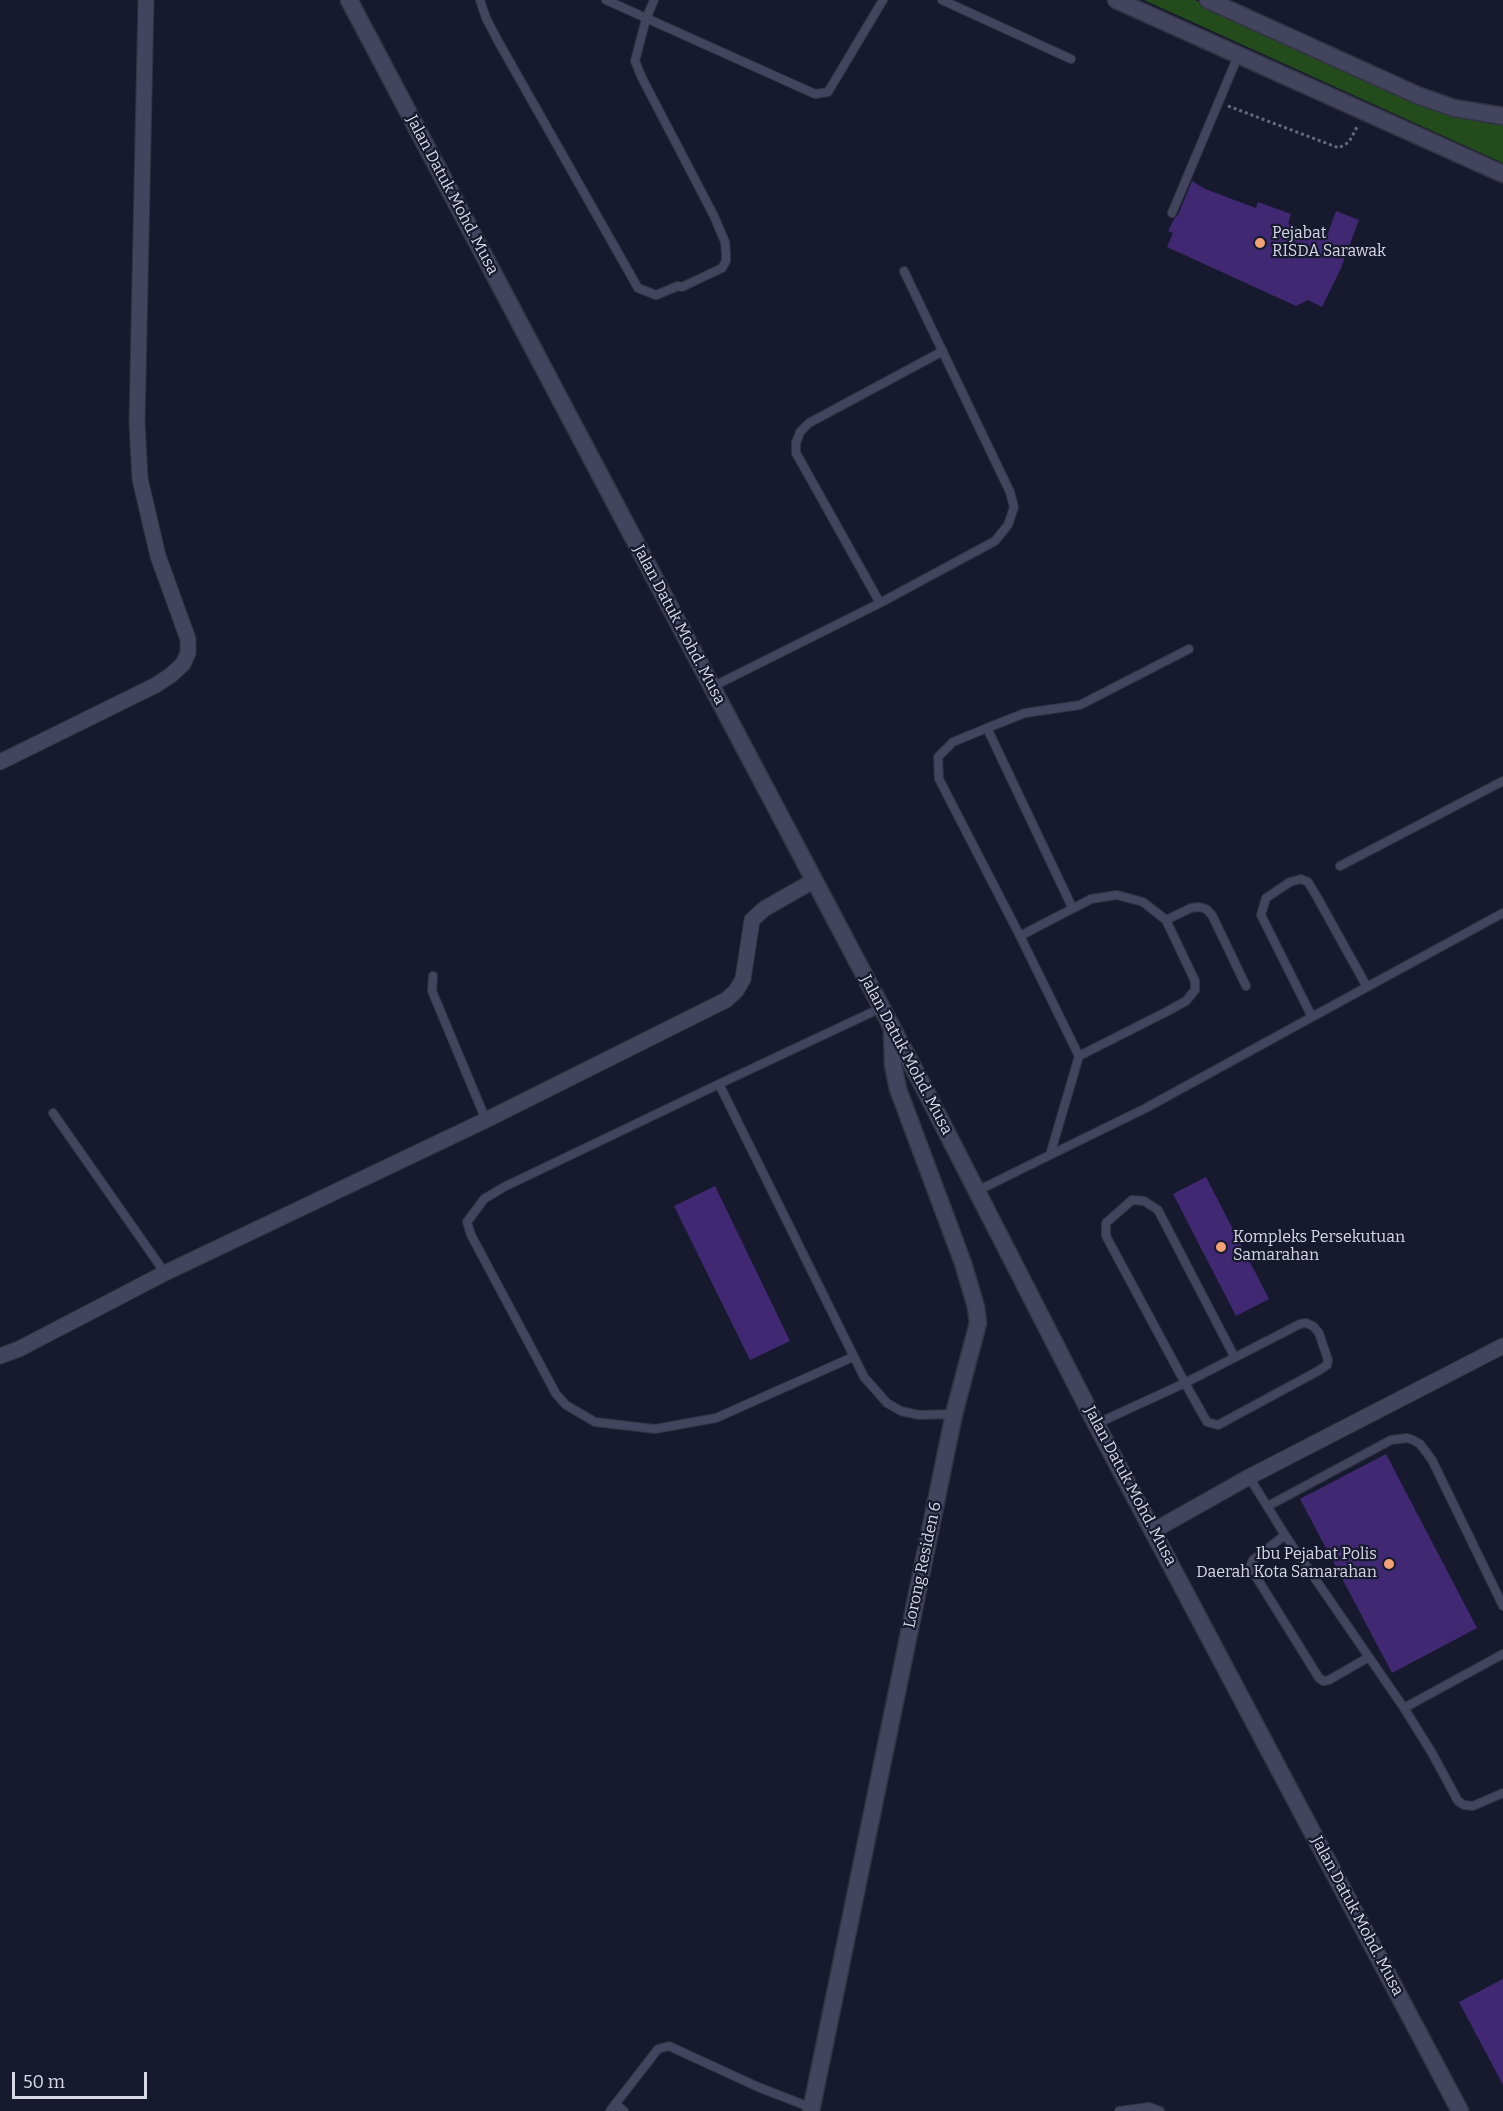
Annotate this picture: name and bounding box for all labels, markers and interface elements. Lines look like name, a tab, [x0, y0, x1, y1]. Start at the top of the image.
street label: Jalan Datuk Mohd. Musa	[402, 112, 502, 278]
place label: Pejabat RISDA Sarawak	[1272, 224, 1386, 262]
marker: Pejabat RISDA Sarawak	[1253, 236, 1267, 250]
street label: Jalan Datuk Mohd. Musa	[629, 542, 729, 708]
street label: Jalan Datuk Mohd. Musa	[856, 972, 956, 1138]
place label: Kompleks Persekutuan Samarahan	[1233, 1228, 1405, 1266]
marker: Kompleks Persekutuan Samarahan	[1214, 1240, 1228, 1254]
street label: Jalan Datuk Mohd. Musa	[1080, 1403, 1180, 1569]
street label: Lorong Residen 6	[900, 1500, 946, 1630]
place label: Ibu Pejabat Polis Daerah Kota Samarahan	[1196, 1545, 1377, 1583]
marker: Ibu Pejabat Polis Daerah Kota Samarahan	[1382, 1557, 1396, 1571]
street label: Jalan Datuk Mohd. Musa	[1307, 1833, 1407, 1999]
scale bar	[15, 2060, 150, 2098]
text: 50 m	[23, 2071, 65, 2093]

